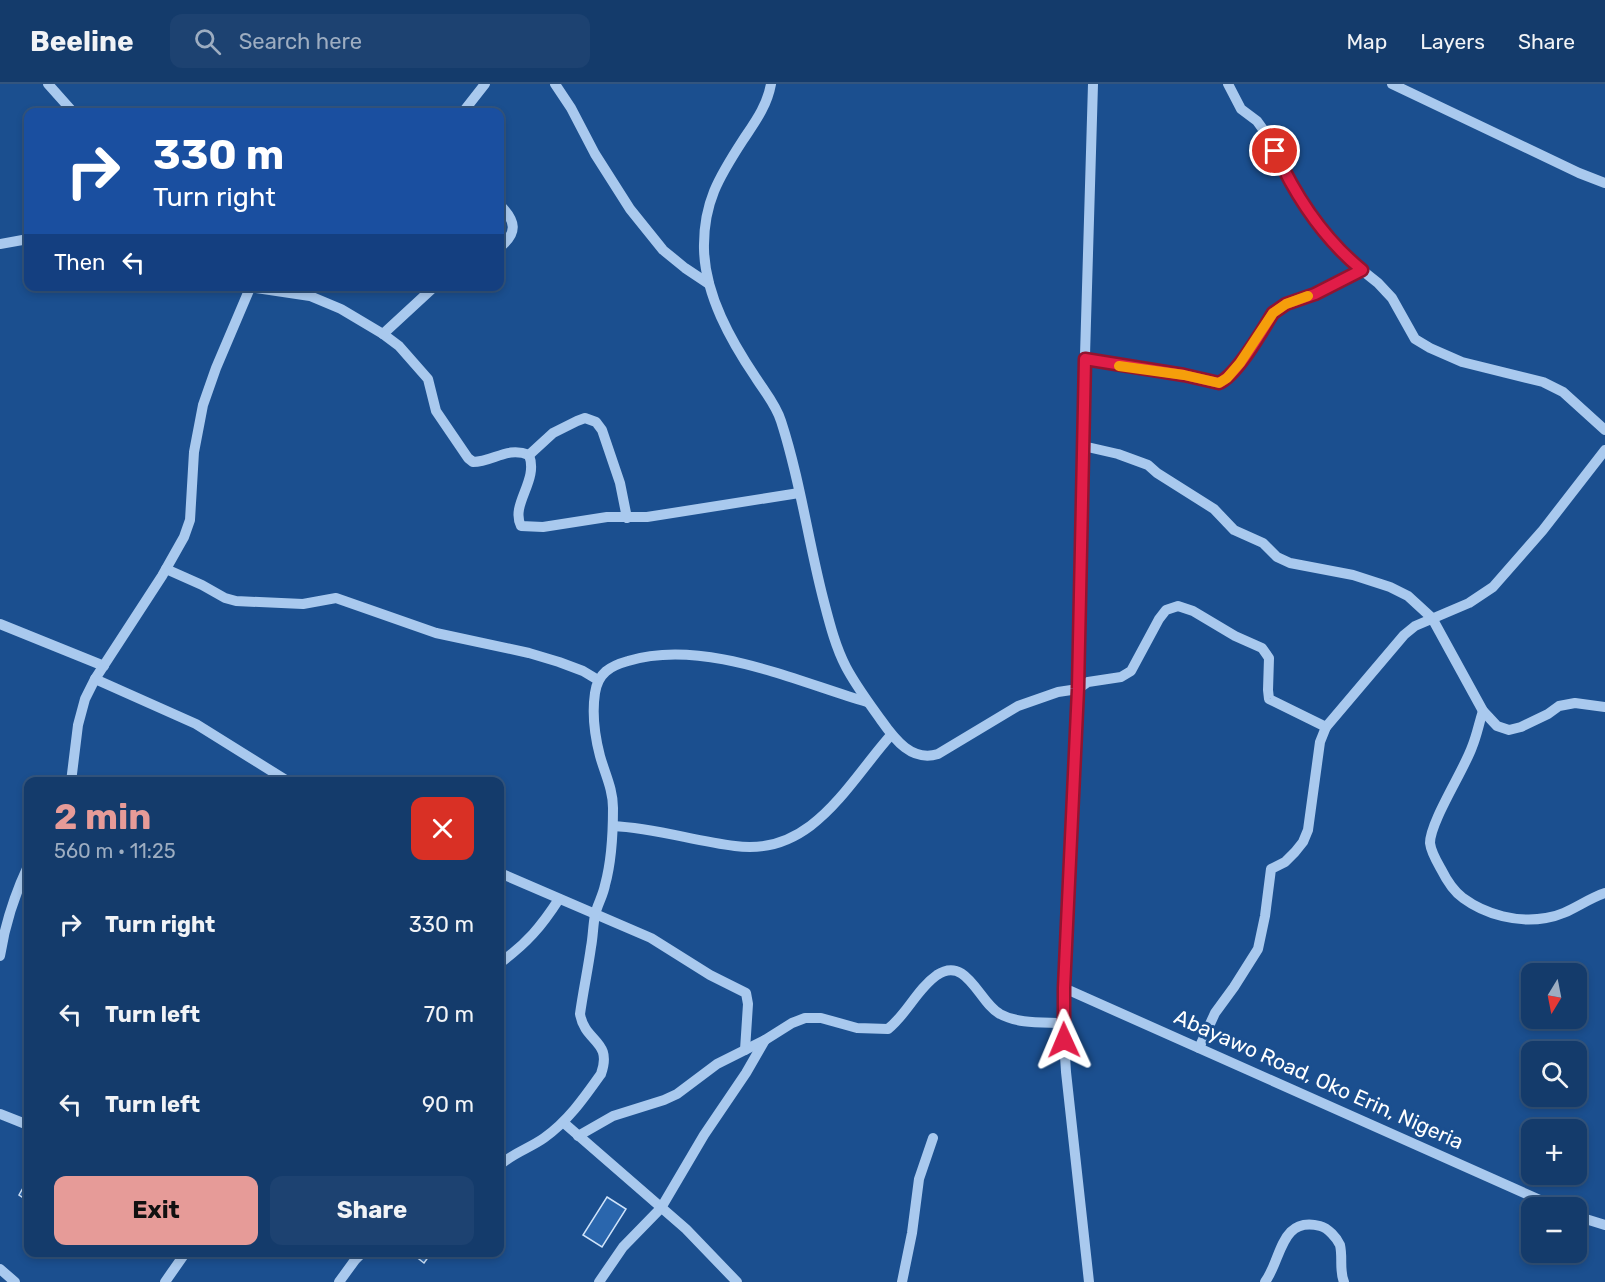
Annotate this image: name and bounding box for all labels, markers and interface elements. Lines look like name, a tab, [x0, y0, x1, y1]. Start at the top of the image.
search box	[170, 14, 590, 68]
text: Beeline	[30, 25, 134, 58]
icon: search	[191, 25, 224, 58]
text: Search here	[239, 28, 362, 55]
text: Map	[1346, 29, 1387, 54]
text: Layers	[1420, 29, 1485, 54]
text: Share	[1518, 29, 1575, 54]
pin	[1249, 125, 1300, 176]
text: 330 m	[153, 130, 284, 180]
icon: right	[54, 132, 132, 210]
icon: arrive	[1258, 134, 1291, 167]
text: Turn right	[153, 181, 276, 213]
icon: left	[117, 246, 150, 279]
text: Then	[54, 249, 105, 276]
text: 2 min	[54, 795, 152, 838]
button: close	[411, 797, 474, 860]
text: 560 m · 11:25	[54, 839, 176, 863]
icon: right	[54, 908, 87, 941]
text: Turn right	[105, 911, 215, 938]
text: 330 m	[409, 911, 474, 938]
north arrow	[1521, 963, 1587, 1029]
map controls	[1521, 963, 1587, 1263]
icon: left	[54, 998, 87, 1031]
text: Turn left	[105, 1001, 200, 1028]
text: 70 m	[424, 1001, 474, 1028]
street label: Abayawo Road, Oko Erin, Nigeria	[1171, 1004, 1467, 1154]
position arrow	[1032, 1008, 1096, 1072]
button: search	[1521, 1041, 1587, 1107]
icon: left	[54, 1088, 87, 1121]
text: Turn left	[105, 1091, 200, 1118]
text: 90 m	[422, 1091, 474, 1118]
button: +	[1521, 1119, 1587, 1185]
button: Exit	[54, 1176, 258, 1245]
button: Share	[270, 1176, 474, 1245]
button: −	[1521, 1197, 1587, 1263]

